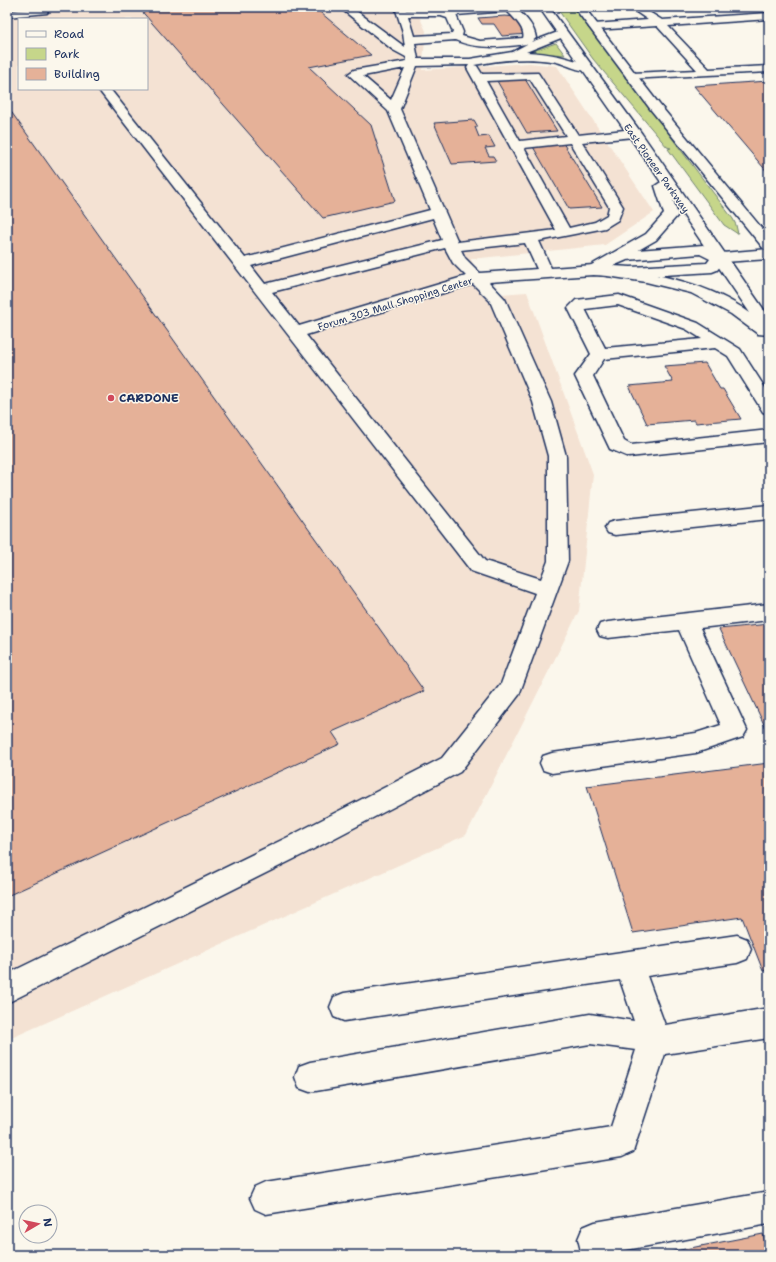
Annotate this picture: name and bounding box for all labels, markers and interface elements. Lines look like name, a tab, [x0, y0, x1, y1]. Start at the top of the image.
legend	[18, 18, 148, 90]
text: Road	[54, 26, 85, 42]
text: Park	[54, 46, 80, 62]
text: Building	[54, 66, 100, 82]
street label: East Pioneer Parkway	[621, 121, 693, 216]
street label: Forum 303 Mall Shopping Center	[316, 274, 474, 333]
place label: CARDONE	[119, 390, 179, 406]
marker: CARDONE	[106, 393, 116, 403]
north arrow	[18, 1204, 58, 1244]
text: N	[39, 1217, 56, 1228]

